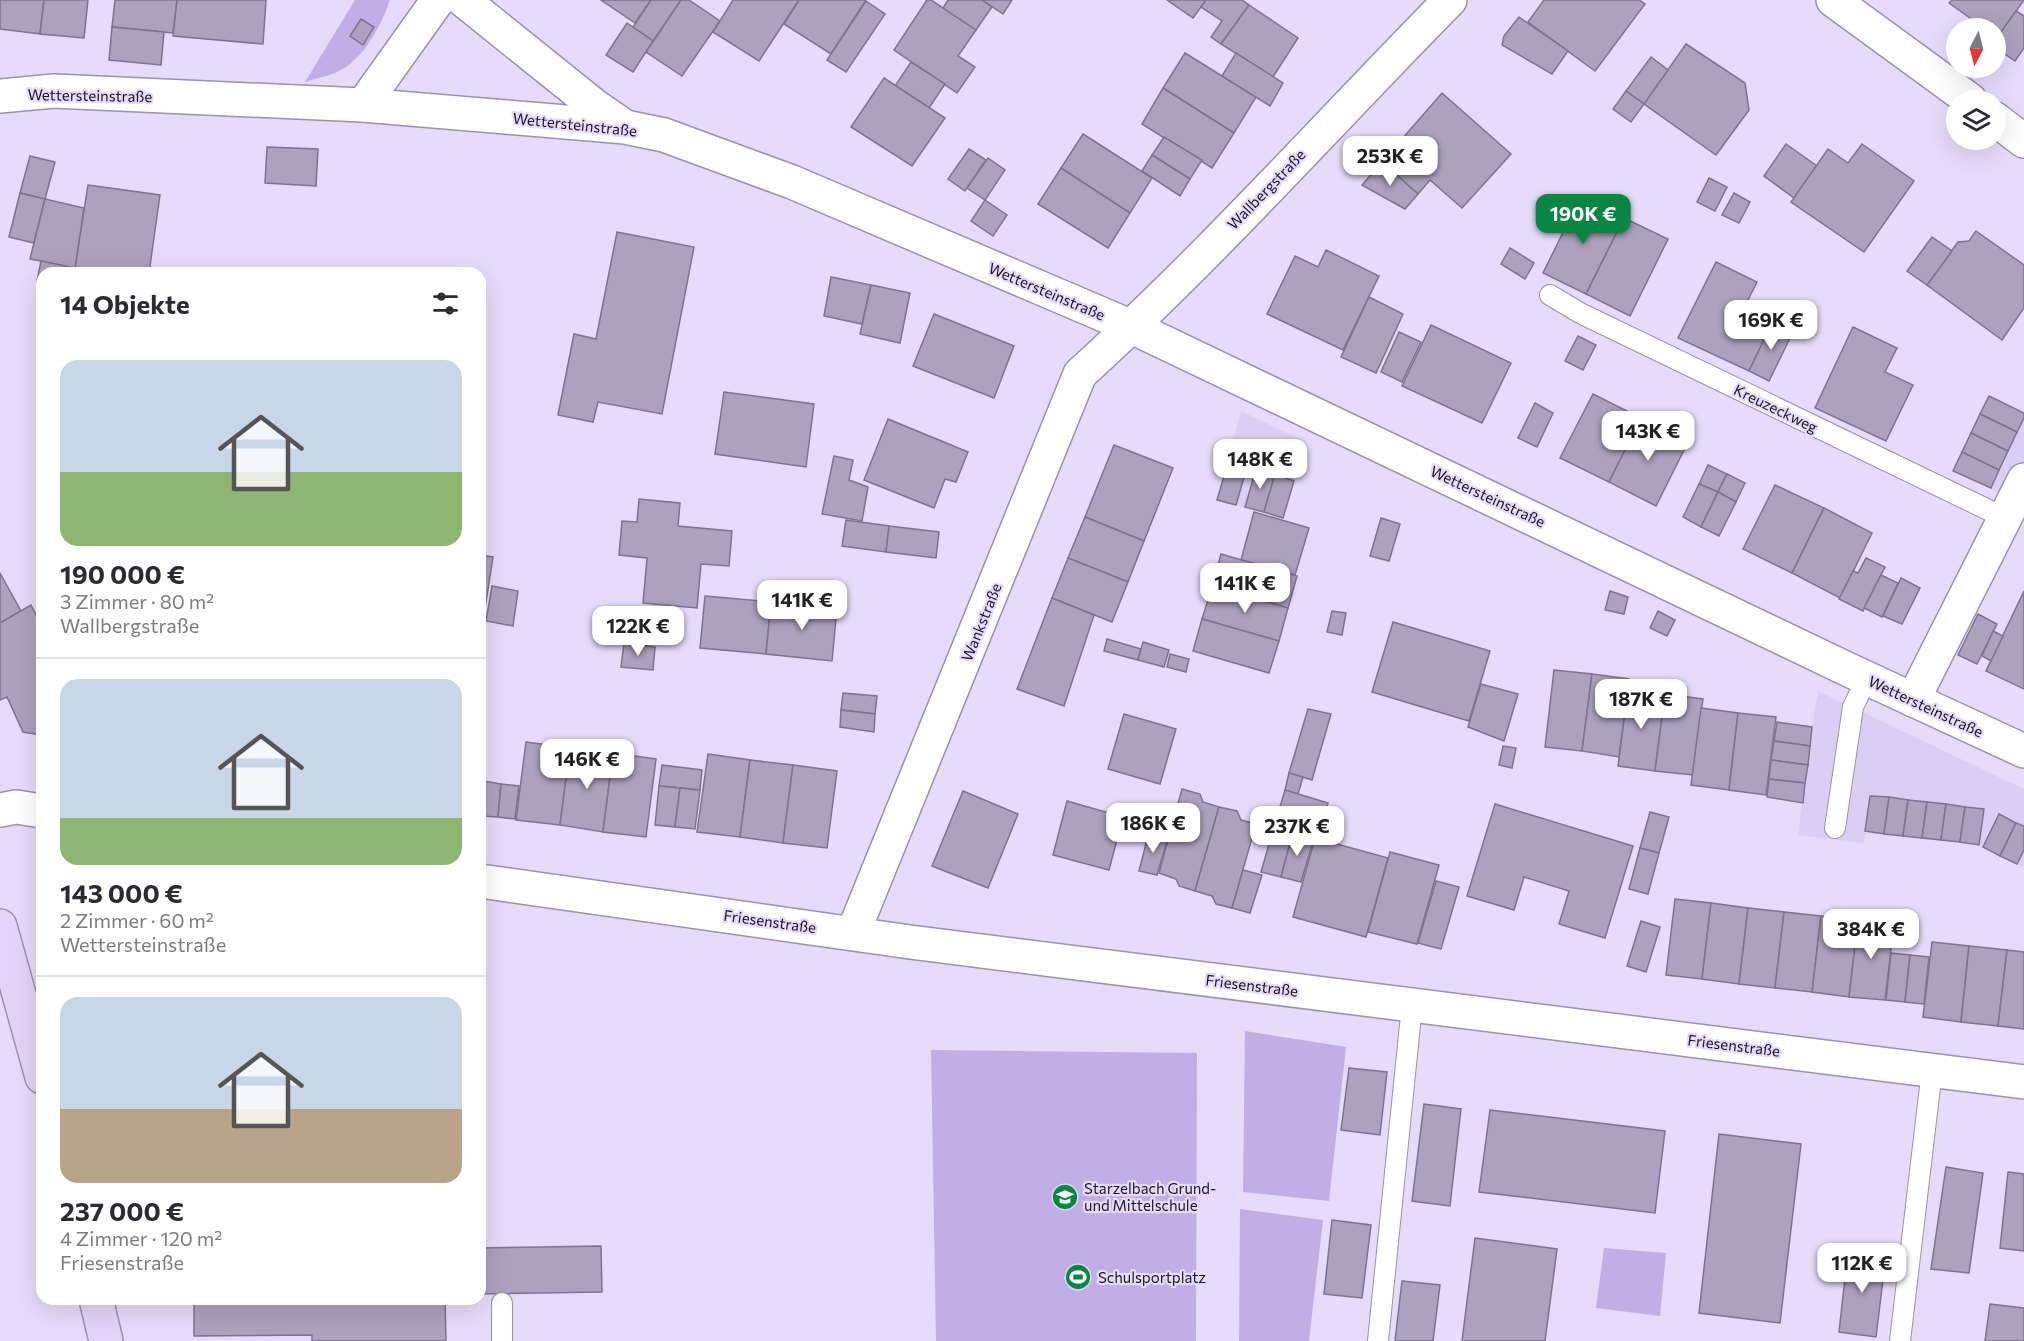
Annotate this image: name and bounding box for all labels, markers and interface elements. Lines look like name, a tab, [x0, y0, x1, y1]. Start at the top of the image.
north arrow	[1946, 18, 2006, 78]
map controls	[1946, 18, 2006, 150]
street label: Wettersteinstraße	[28, 85, 153, 105]
button: layers	[1946, 90, 2006, 150]
street label: Wettersteinstraße	[512, 109, 638, 139]
pin: 253K €	[1341, 136, 1439, 187]
text: 253K €	[1357, 143, 1423, 167]
street label: Wallbergstraße	[1223, 145, 1309, 233]
pin: 190K €	[1534, 194, 1632, 245]
text: 190K €	[1550, 201, 1616, 225]
street label: Wettersteinstraße	[986, 258, 1108, 324]
icon: filters	[429, 287, 462, 320]
text: 14 Objekte	[60, 288, 190, 319]
pin: 169K €	[1722, 300, 1820, 351]
text: 169K €	[1738, 307, 1804, 331]
street label: Kreuzeckweg	[1731, 380, 1821, 436]
icon: home	[207, 399, 315, 507]
pin: 143K €	[1599, 411, 1697, 462]
text: 143K €	[1616, 418, 1680, 442]
pin: 148K €	[1211, 439, 1309, 490]
text: 148K €	[1227, 446, 1293, 470]
street label: Wettersteinstraße	[1428, 461, 1548, 531]
text: 190 000 €	[60, 558, 185, 589]
pin: 141K €	[1196, 563, 1294, 614]
text: 141K €	[1214, 570, 1276, 594]
pin: 141K €	[753, 580, 851, 631]
street label: Wankstraße	[957, 580, 1005, 664]
text: 141K €	[771, 587, 833, 611]
text: 3 Zimmer · 80 m²	[60, 589, 214, 613]
pin: 122K €	[589, 606, 687, 657]
text: Wallbergstraße	[60, 613, 199, 637]
text: 122K €	[606, 613, 670, 637]
street label: Wettersteinstraße	[1866, 671, 1986, 741]
pin: 187K €	[1592, 679, 1690, 730]
text: 187K €	[1609, 686, 1673, 710]
icon: home	[207, 718, 315, 826]
pin: 146K €	[538, 739, 636, 790]
text: 146K €	[554, 746, 620, 770]
pin: 186K €	[1104, 803, 1202, 854]
pin: 237K €	[1248, 806, 1346, 857]
text: 186K €	[1120, 810, 1186, 834]
text: 237K €	[1264, 813, 1330, 837]
text: 143 000 €	[60, 877, 183, 908]
street label: Friesenstraße	[723, 906, 817, 936]
text: 2 Zimmer · 60 m²	[60, 908, 214, 932]
pin: 384K €	[1822, 909, 1920, 960]
text: 384K €	[1837, 916, 1905, 940]
text: Wettersteinstraße	[60, 932, 226, 956]
street label: Friesenstraße	[1205, 970, 1299, 1000]
street label: Friesenstraße	[1687, 1030, 1781, 1060]
icon: home	[207, 1036, 315, 1144]
place label: Starzelbach Grund- und Mittelschule	[1084, 1179, 1216, 1214]
school or university icon: Starzelbach Grund- und Mittelschule	[1050, 1182, 1080, 1212]
text: 237 000 €	[60, 1195, 184, 1226]
text: 4 Zimmer · 120 m²	[60, 1226, 222, 1250]
pin: 112K €	[1813, 1243, 1911, 1294]
text: Friesenstraße	[60, 1250, 184, 1274]
text: 112K €	[1831, 1250, 1893, 1274]
sports icon: Schulsportplatz	[1063, 1262, 1093, 1292]
place label: Schulsportplatz	[1098, 1268, 1206, 1286]

